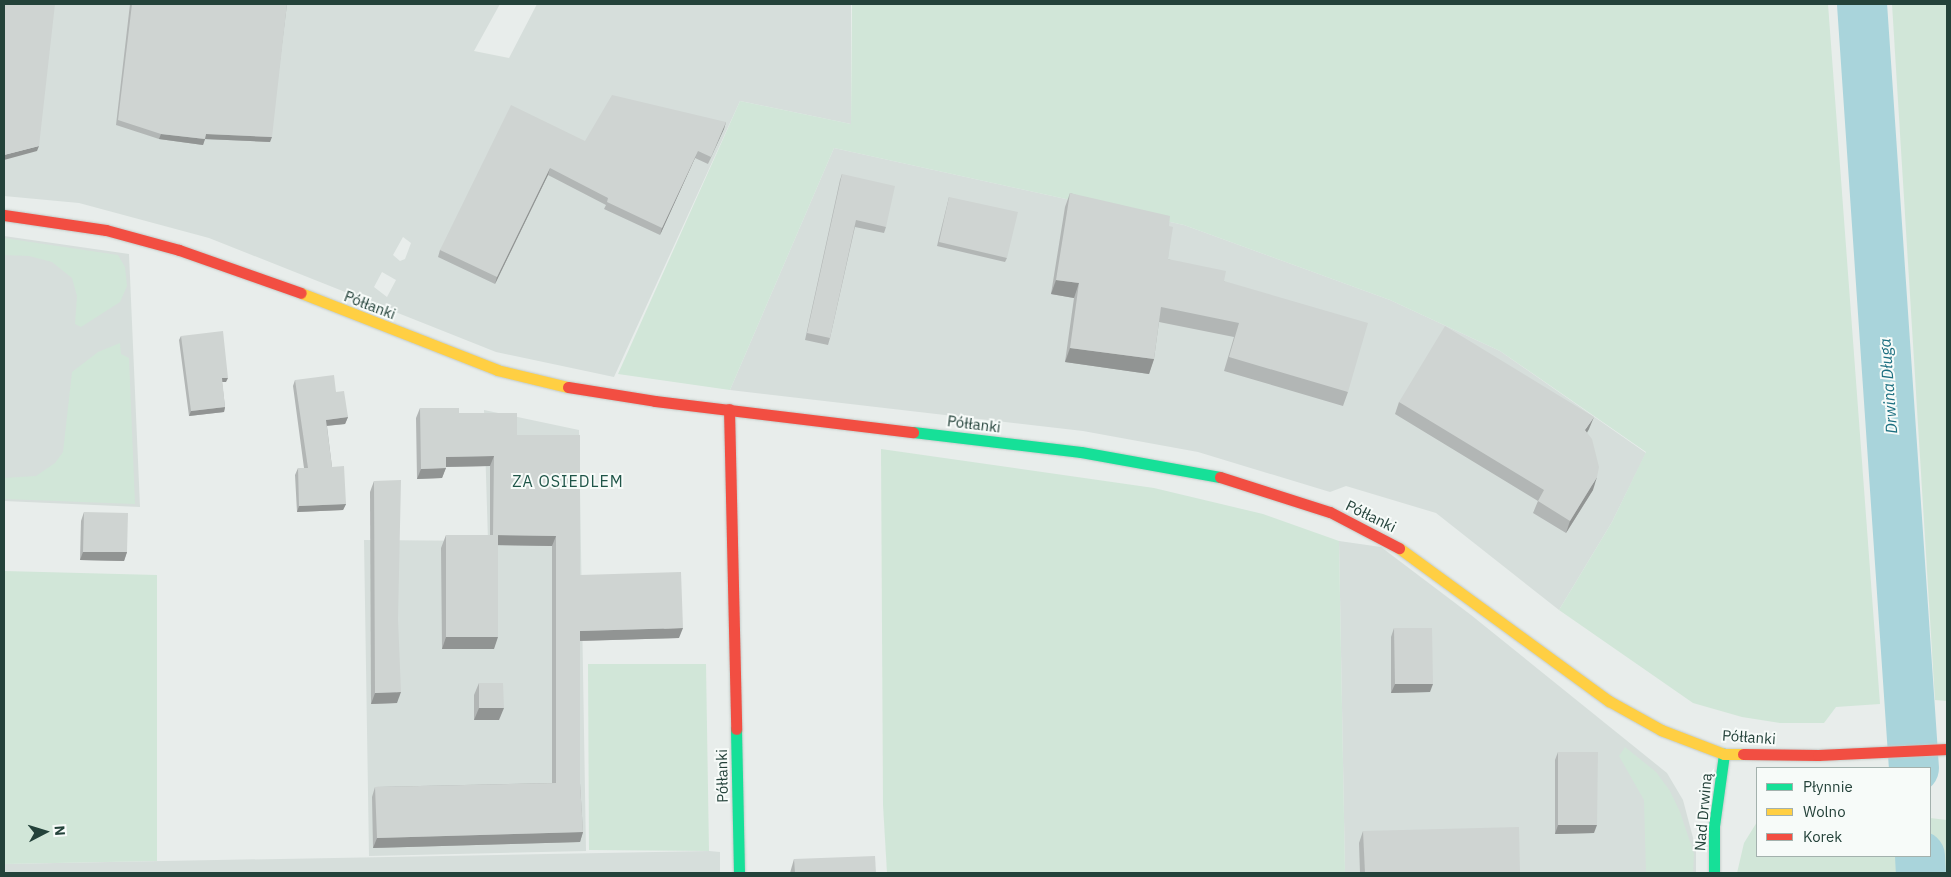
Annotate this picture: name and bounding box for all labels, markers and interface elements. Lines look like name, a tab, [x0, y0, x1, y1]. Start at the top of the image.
street label: Półłanki	[342, 287, 398, 323]
water label: Drwina Długa	[1875, 338, 1901, 434]
street label: Półłanki	[946, 412, 1002, 436]
district label: ZA OSIEDLEM	[511, 471, 625, 491]
street label: Półłanki	[1343, 496, 1399, 536]
street label: Półłanki	[1722, 726, 1776, 748]
street label: Półłanki	[713, 749, 731, 803]
legend	[1756, 767, 1931, 857]
street label: Nad Drwiną	[1691, 772, 1715, 852]
text: Płynnie	[1803, 777, 1853, 796]
text: Wolno	[1803, 802, 1846, 821]
north arrow	[20, 807, 70, 857]
text: N	[51, 825, 69, 837]
text: Korek	[1803, 827, 1842, 846]

